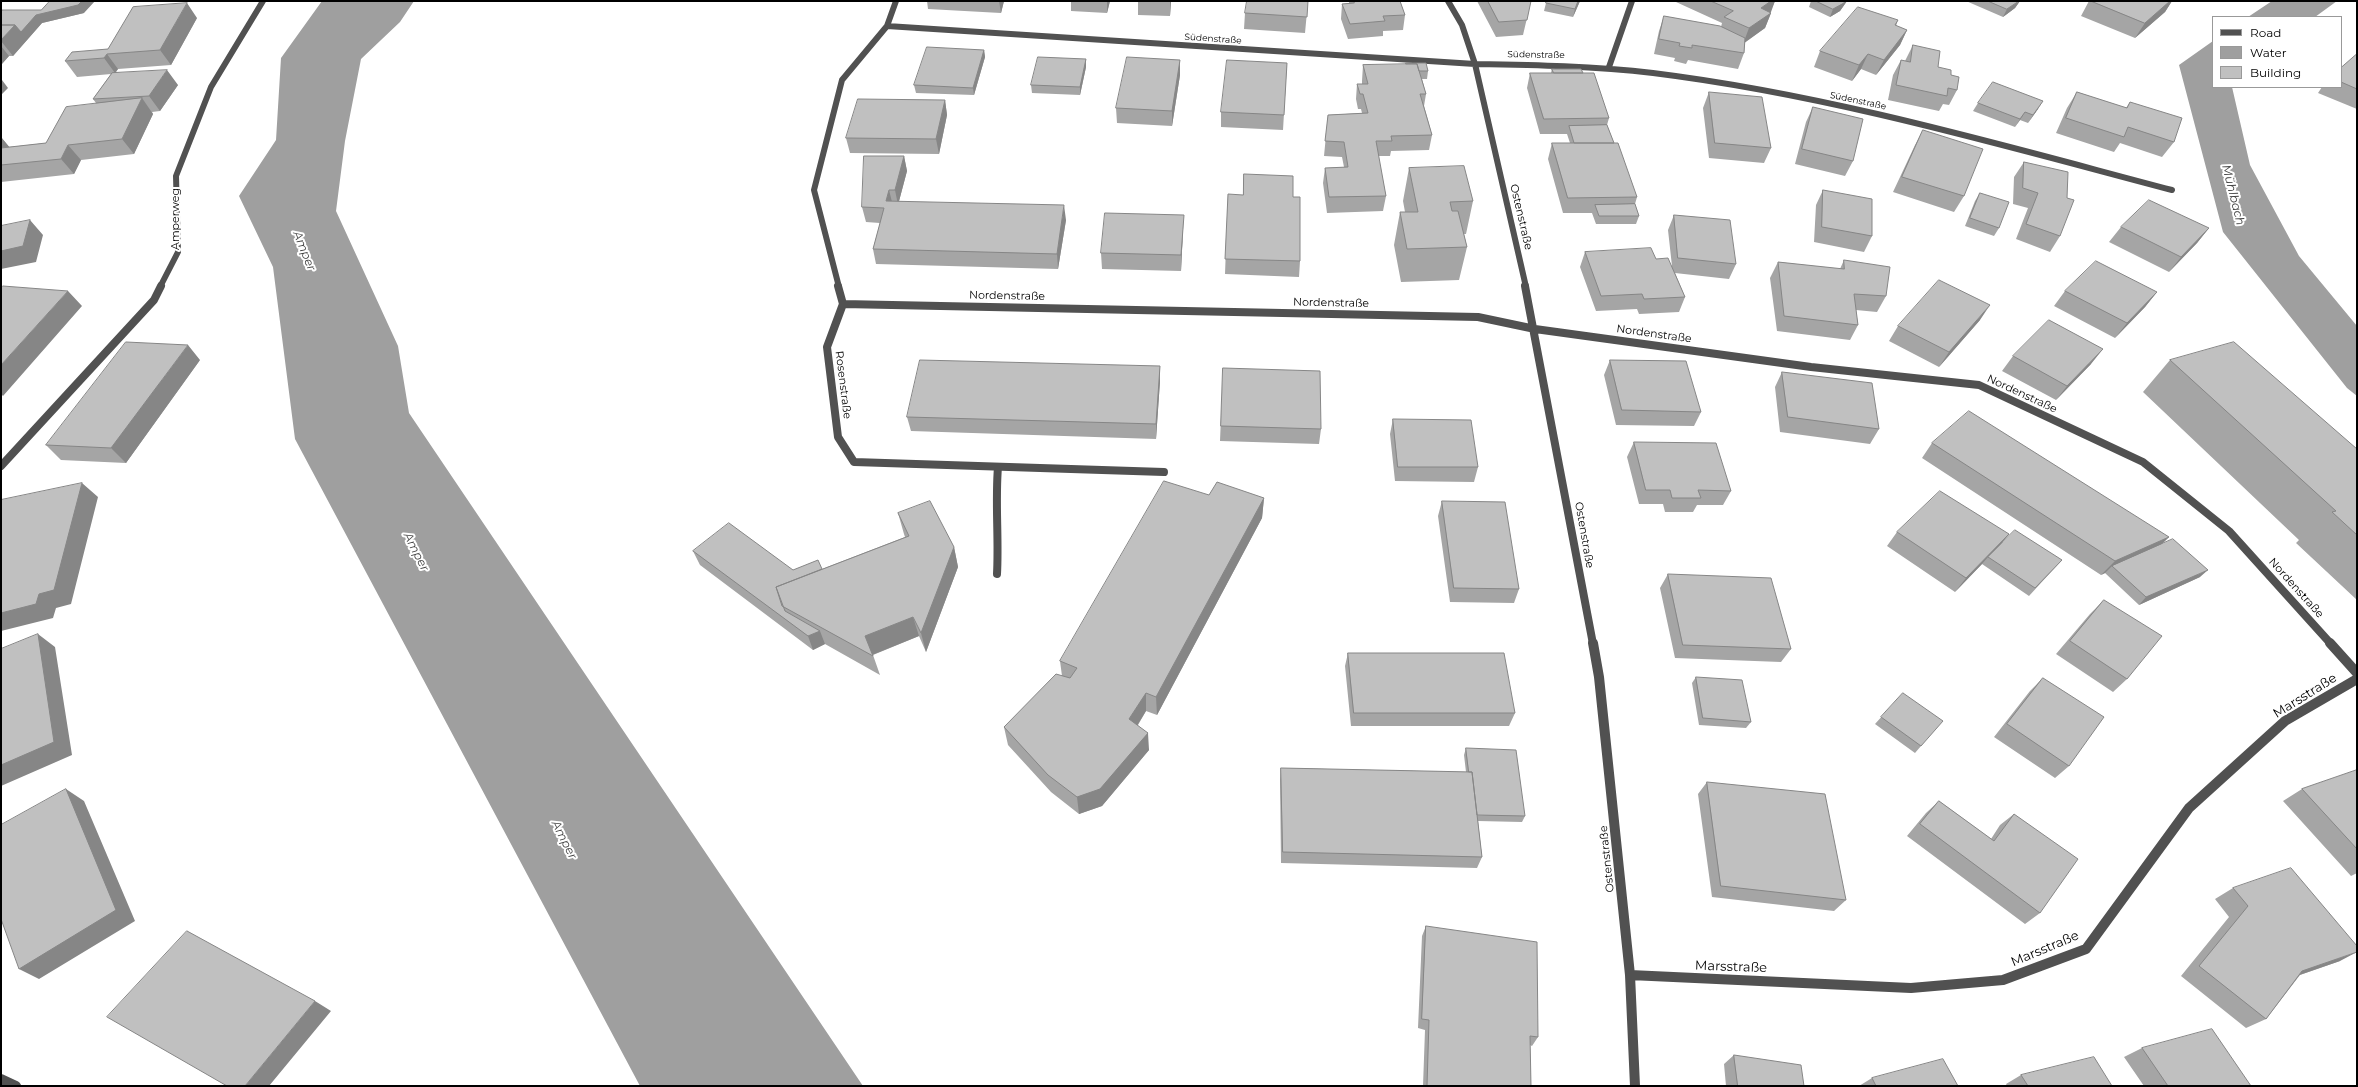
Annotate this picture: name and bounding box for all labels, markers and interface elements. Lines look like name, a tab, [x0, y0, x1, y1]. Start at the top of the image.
legend	[2212, 16, 2342, 88]
text: Road	[2250, 25, 2281, 40]
street label: Südenstraße	[1184, 32, 1242, 46]
text: Water	[2250, 45, 2286, 60]
street label: Südenstraße	[1507, 49, 1565, 61]
text: Building	[2250, 65, 2301, 80]
street label: Südenstraße	[1829, 90, 1887, 112]
water label: Mühlbach	[2219, 163, 2247, 227]
street label: Ostenstraße	[1507, 183, 1535, 251]
street label: Amperweg	[169, 188, 183, 250]
water label: Amper	[290, 229, 318, 273]
street label: Nordenstraße	[969, 289, 1045, 303]
street label: Nordenstraße	[1293, 296, 1369, 310]
street label: Nordenstraße	[1615, 322, 1693, 346]
street label: Rosenstraße	[832, 350, 854, 420]
street label: Nordenstraße	[1985, 372, 2059, 416]
street label: Ostenstraße	[1572, 501, 1596, 569]
water label: Amper	[400, 530, 432, 574]
street label: Nordenstraße	[2266, 555, 2326, 621]
street label: Marsstraße	[2270, 670, 2340, 722]
water label: Amper	[548, 818, 580, 862]
street label: Ostenstraße	[1597, 825, 1617, 893]
street label: Marsstraße	[2009, 928, 2081, 970]
street label: Marsstraße	[1695, 958, 1767, 976]

